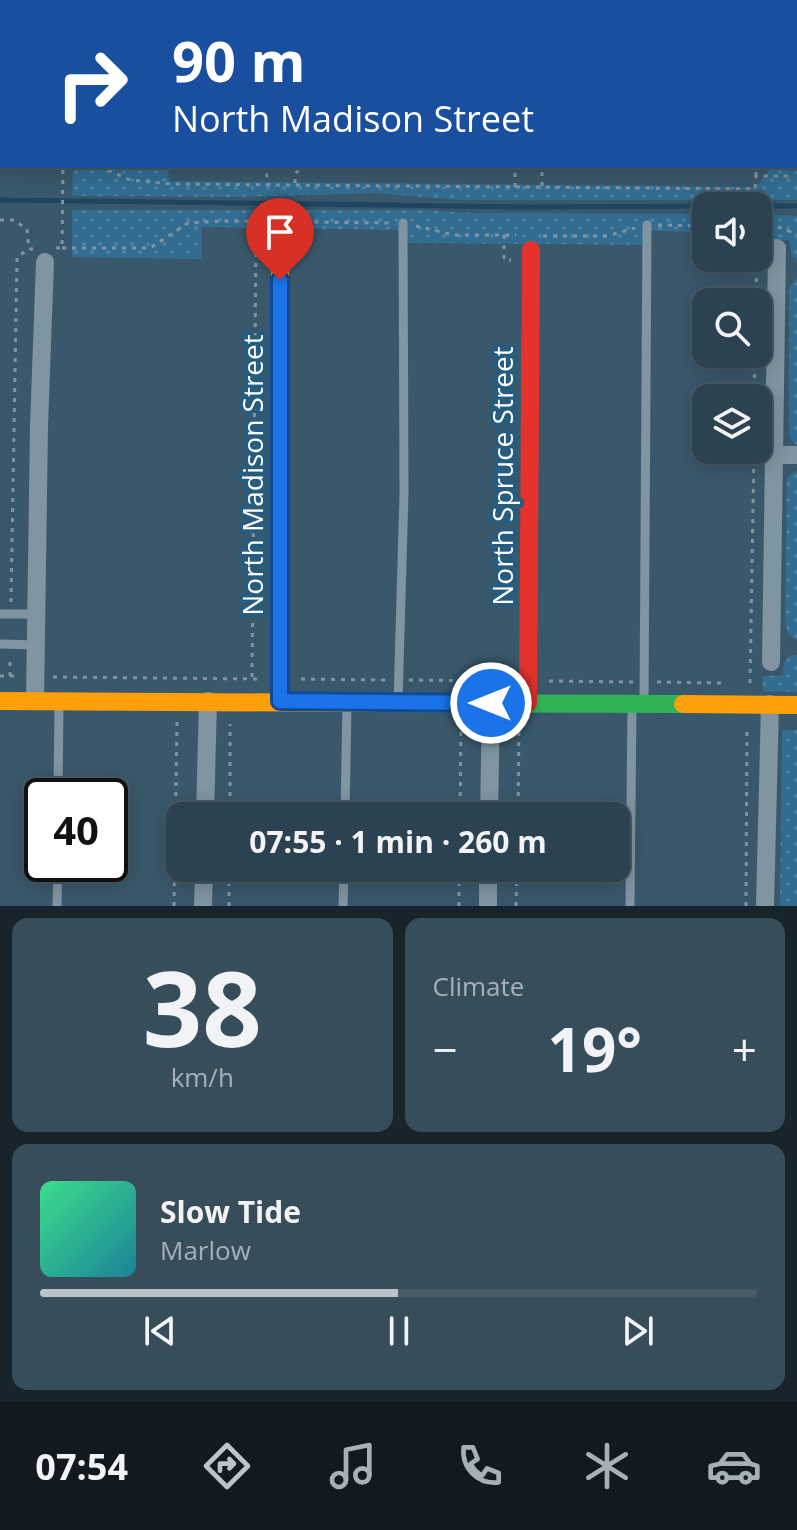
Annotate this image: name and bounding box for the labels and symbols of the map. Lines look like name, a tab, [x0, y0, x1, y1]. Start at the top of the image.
pin	[246, 198, 314, 280]
street label: North Madison Street	[233, 334, 271, 616]
street label: North Spruce Street	[483, 346, 521, 606]
position arrow	[449, 661, 533, 745]
speed limit sign: 40	[24, 778, 128, 882]

